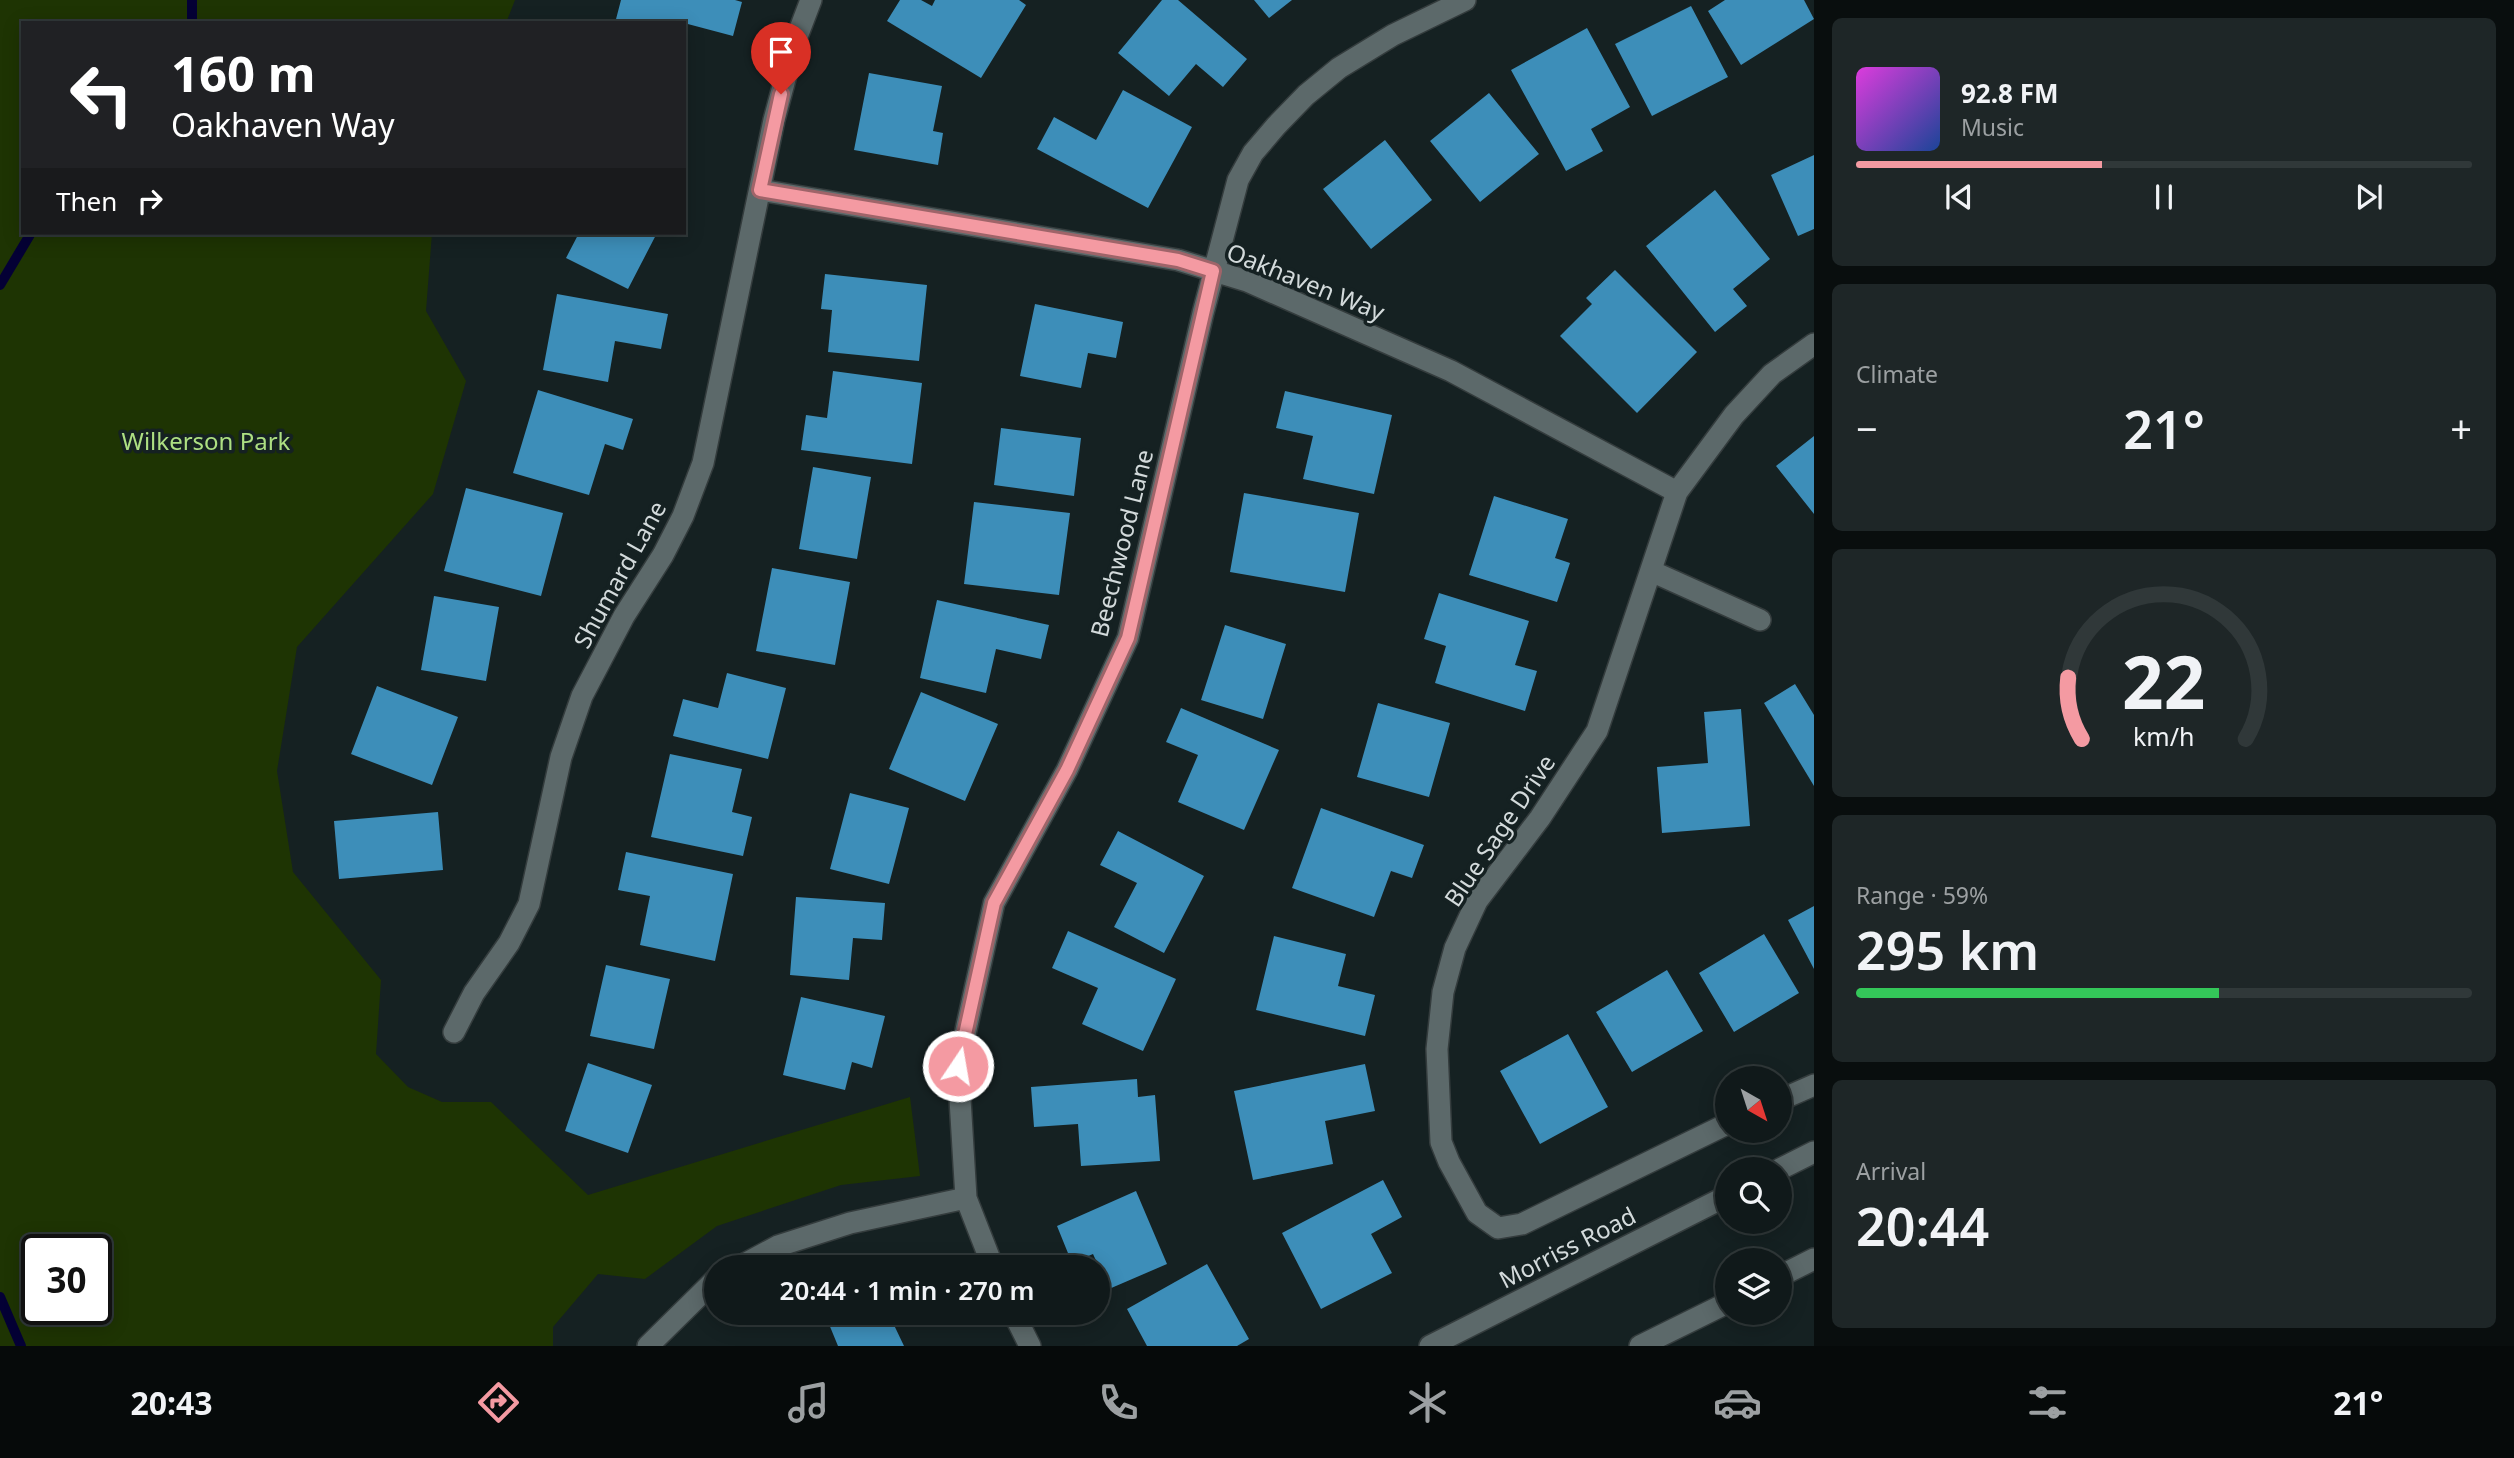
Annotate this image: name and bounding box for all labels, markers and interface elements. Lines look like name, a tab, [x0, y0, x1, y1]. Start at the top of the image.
pin	[751, 22, 811, 94]
icon: arrive	[762, 33, 800, 71]
text: 160 m	[171, 40, 316, 106]
icon: left	[56, 49, 147, 140]
text: 92.8 FM	[1961, 75, 2058, 111]
text: Oakhaven Way	[171, 103, 395, 146]
text: Music	[1961, 111, 2024, 143]
icon: previous	[1940, 178, 1978, 216]
icon: pause	[2145, 178, 2183, 216]
icon: next	[2350, 178, 2388, 216]
icon: right	[131, 182, 169, 220]
text: Then	[56, 183, 117, 219]
street label: Oakhaven Way	[1222, 234, 1391, 328]
text: Climate	[1856, 358, 1938, 390]
text: 21°	[2123, 393, 2205, 464]
text: −	[1856, 402, 1878, 454]
text: +	[2450, 402, 2472, 454]
park label: Wilkerson Park	[122, 424, 291, 457]
street label: Beechwood Lane	[1082, 446, 1160, 640]
street label: Shumard Lane	[565, 494, 673, 654]
text: 22	[2122, 631, 2206, 730]
text: km/h	[2133, 719, 2195, 753]
street label: Blue Sage Drive	[1436, 747, 1562, 913]
text: Range · 59%	[1856, 879, 1988, 911]
text: 295 km	[1856, 914, 2039, 985]
position arrow	[921, 1029, 995, 1103]
north arrow	[1715, 1066, 1792, 1143]
map controls	[1715, 1066, 1792, 1325]
text: Arrival	[1856, 1155, 1926, 1187]
button: search	[1715, 1157, 1792, 1234]
text: 20:44	[1856, 1190, 1989, 1261]
street label: Morriss Road	[1493, 1198, 1641, 1296]
speed limit sign: 30	[21, 1234, 112, 1325]
button: layers	[1715, 1248, 1792, 1325]
text: 20:44 · 1 min · 270 m	[780, 1272, 1034, 1308]
icon: directions	[474, 1378, 523, 1427]
icon: music	[784, 1378, 833, 1427]
icon: phone	[1094, 1378, 1143, 1427]
icon: climate	[1403, 1378, 1452, 1427]
icon: car	[1713, 1378, 1762, 1427]
icon: filters	[2023, 1378, 2072, 1427]
text: 20:43	[130, 1381, 213, 1424]
text: 21°	[2333, 1381, 2383, 1424]

